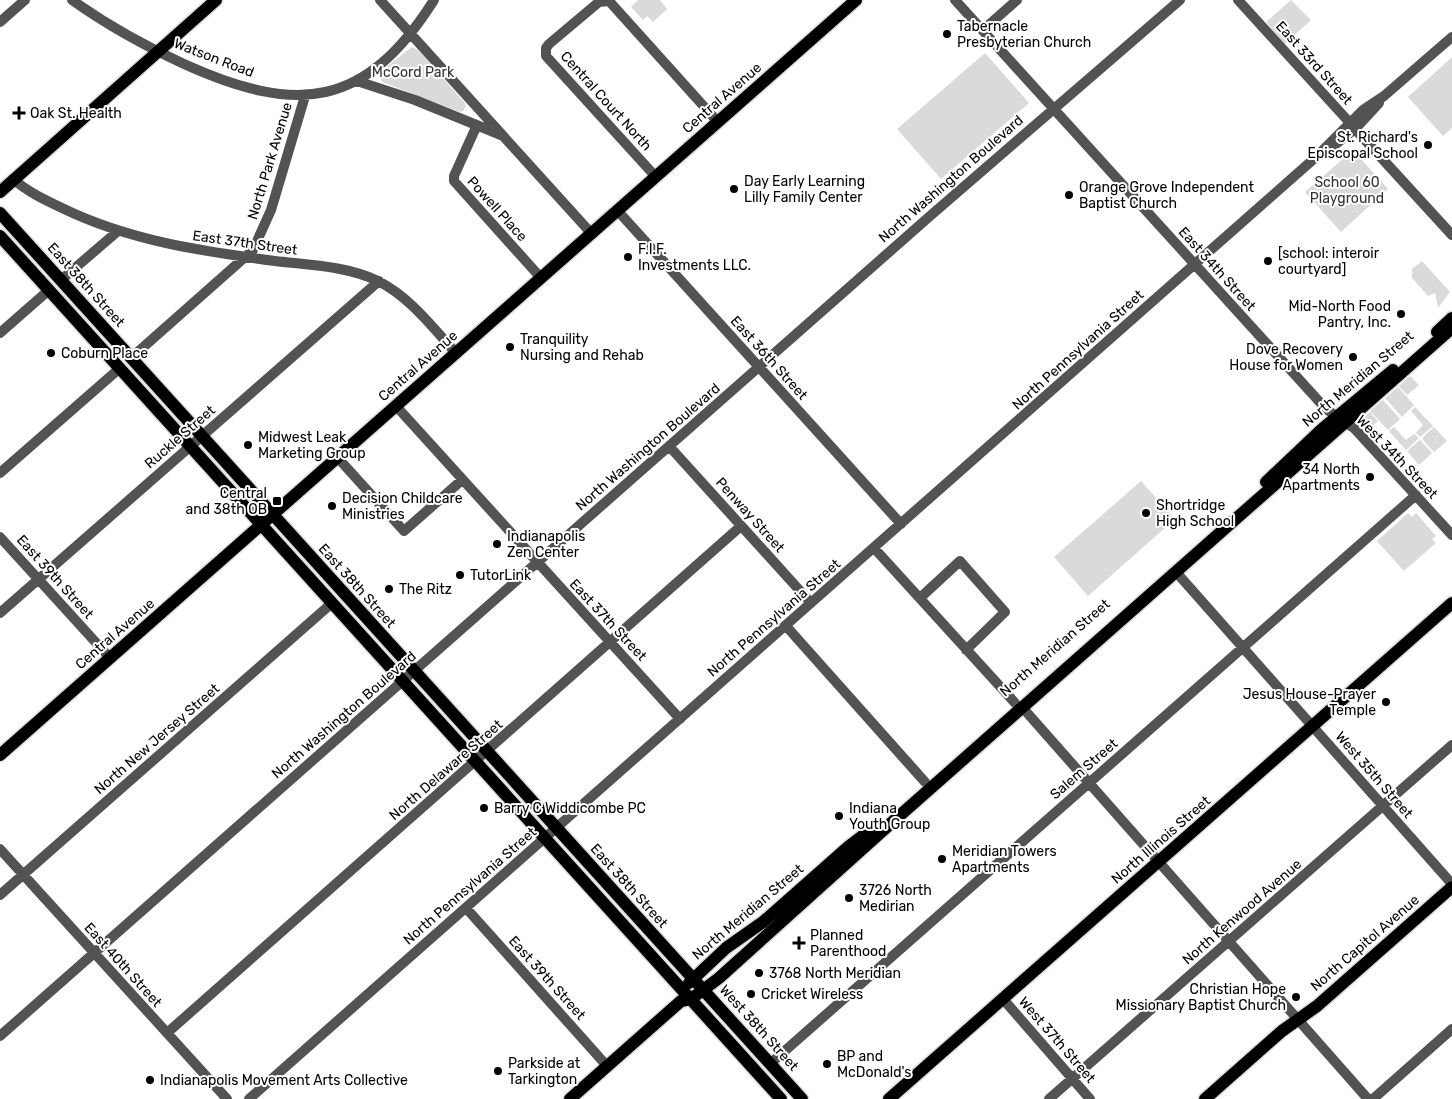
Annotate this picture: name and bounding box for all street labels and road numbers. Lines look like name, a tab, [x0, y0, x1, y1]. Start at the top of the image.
street label: East 33rd Street	[1272, 18, 1356, 109]
street label: Watson Road	[172, 35, 256, 81]
street label: Central Court North	[557, 48, 655, 154]
street label: Central Avenue	[679, 59, 765, 137]
street label: North Park Avenue	[244, 100, 296, 222]
street label: North Washington Boulevard	[875, 112, 1027, 246]
street label: Powell Place	[463, 173, 531, 245]
street label: East 34th Street	[1175, 223, 1260, 315]
street label: East 37th Street	[191, 227, 299, 259]
street label: East 38th Street	[44, 239, 129, 331]
street label: North Pennsylvania Street	[1009, 286, 1148, 414]
street label: East 36th Street	[727, 313, 811, 404]
street label: Central Avenue	[375, 327, 461, 405]
street label: North Meridian Street	[1299, 327, 1417, 431]
street label: North Washington Boulevard	[572, 380, 724, 514]
street label: Ruckle Street	[141, 401, 219, 472]
street label: West 34th Street	[1353, 412, 1442, 503]
street label: Penway Street	[712, 474, 788, 556]
street label: East 39th Street	[13, 532, 97, 623]
street label: East 38th Street	[315, 540, 400, 632]
street label: North Pennsylvania Street	[704, 555, 844, 680]
street label: East 37th Street	[566, 576, 651, 665]
street label: Central Avenue	[72, 595, 158, 673]
street label: North Meridian Street	[997, 595, 1114, 700]
street label: North Washington Boulevard	[268, 648, 420, 782]
street label: North New Jersey Street	[91, 680, 223, 798]
street label: North Delaware Street	[386, 716, 507, 824]
street label: West 35th Street	[1332, 728, 1417, 822]
street label: Salem Street	[1047, 735, 1122, 803]
street label: North Illinois Street	[1108, 792, 1214, 888]
street label: North Pennsylvania Street	[400, 823, 540, 948]
street label: East 38th Street	[587, 840, 672, 932]
street label: North Kenwood Avenue	[1179, 856, 1305, 968]
street label: North Meridian Street	[689, 860, 807, 964]
street label: North Capitol Avenue	[1307, 891, 1423, 995]
street label: East 40th Street	[81, 919, 166, 1011]
street label: East 39th Street	[505, 933, 589, 1024]
street label: West 38th Street	[716, 981, 802, 1075]
street label: West 37th Street	[1015, 994, 1099, 1087]

